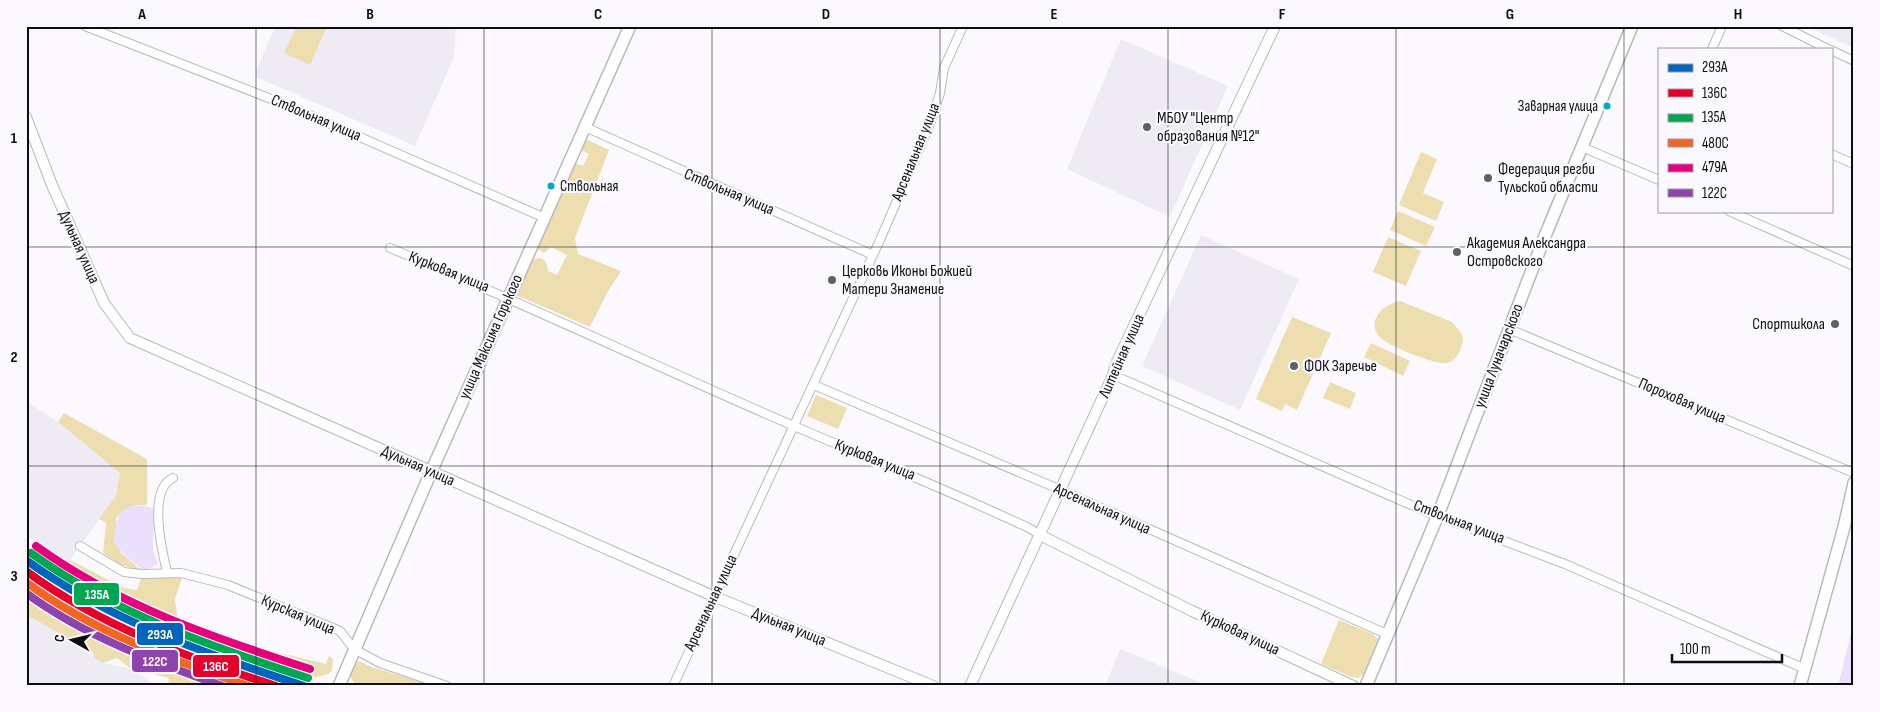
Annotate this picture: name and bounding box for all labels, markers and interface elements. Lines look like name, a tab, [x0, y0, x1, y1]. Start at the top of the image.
text: A	[137, 5, 146, 24]
text: B	[366, 5, 374, 24]
text: C	[594, 5, 602, 24]
text: D	[822, 5, 830, 24]
text: E	[1051, 5, 1058, 24]
text: F	[1279, 5, 1286, 24]
text: G	[1506, 5, 1514, 24]
text: H	[1734, 5, 1742, 24]
legend	[1658, 48, 1832, 212]
text: 293А	[1702, 58, 1728, 77]
text: 136С	[1702, 84, 1727, 103]
street label: Ствольная улица	[268, 91, 364, 145]
place label: Заварная улица	[1518, 97, 1598, 116]
street label: Арсенальная улица	[887, 100, 944, 205]
marker: Заварная улица	[1602, 101, 1612, 111]
text: 135А	[1702, 108, 1727, 127]
place label: МБОУ "Центр образования №12"	[1157, 109, 1260, 146]
marker: МБОУ "Центр образования №12"	[1141, 121, 1153, 133]
text: 1	[11, 129, 18, 148]
text: 480С	[1702, 134, 1729, 153]
text: 479А	[1702, 158, 1728, 177]
place label: Федерация регби Тульской области	[1498, 160, 1598, 197]
street label: Ствольная улица	[681, 165, 777, 219]
marker: Федерация регби Тульской области	[1482, 172, 1494, 184]
place label: Ствольная	[560, 177, 618, 196]
marker: Ствольная	[546, 181, 556, 191]
text: 122С	[1702, 184, 1727, 203]
street label: Дульная улица	[54, 207, 104, 287]
place label: Академия Александра Островского	[1466, 234, 1586, 271]
marker: Академия Александра Островского	[1451, 246, 1463, 258]
street label: Курковая улица	[406, 247, 492, 297]
place label: Церковь Иконы Божией Матери Знамение	[842, 262, 972, 299]
street label: улица Максима Горького	[455, 272, 527, 402]
marker: Церковь Иконы Божией Матери Знамение	[826, 274, 838, 286]
street label: улица Луначарского	[1470, 301, 1528, 411]
street label: Литейная улица	[1095, 311, 1149, 402]
place label: Спортшкола	[1752, 315, 1825, 334]
marker: Спортшкола	[1829, 318, 1841, 330]
text: 2	[10, 348, 18, 367]
place label: ФОК Заречье	[1304, 357, 1377, 376]
marker: ФОК Заречье	[1288, 360, 1300, 372]
street label: Пороховая улица	[1635, 374, 1729, 428]
street label: Курковая улица	[832, 435, 918, 485]
street label: Дульная улица	[378, 441, 458, 491]
street label: Арсенальная улица	[1050, 479, 1153, 539]
street label: Ствольная улица	[1411, 496, 1507, 548]
street label: Арсенальная улица	[680, 552, 742, 655]
text: 3	[10, 567, 18, 586]
line badge: 135А	[73, 582, 120, 606]
text: 135А	[85, 586, 110, 603]
street label: Курская улица	[258, 591, 338, 639]
street label: Дульная улица	[749, 604, 829, 650]
street label: Курковая улица	[1197, 606, 1283, 660]
north arrow	[48, 614, 98, 664]
line badge: 293А	[136, 622, 184, 646]
text: 293А	[147, 626, 173, 643]
scale bar	[1672, 632, 1782, 664]
text: С	[51, 634, 69, 643]
text: 100 m	[1680, 640, 1711, 659]
line badge: 122С	[131, 649, 179, 673]
text: 122С	[142, 653, 168, 670]
line badge: 136С	[192, 654, 240, 678]
text: 136С	[203, 658, 229, 675]

